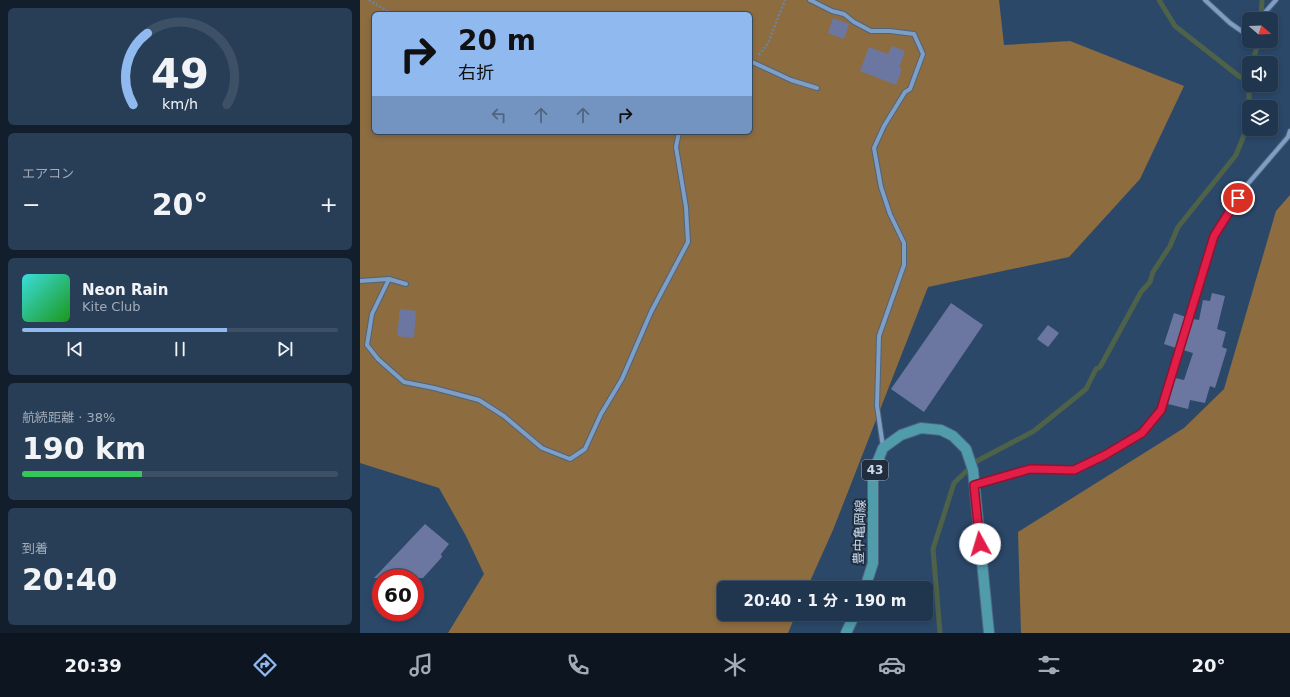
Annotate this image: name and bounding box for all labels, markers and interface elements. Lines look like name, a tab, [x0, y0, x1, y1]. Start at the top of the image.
north arrow	[1242, 12, 1278, 48]
map controls	[1242, 12, 1278, 136]
text: 20 m	[458, 24, 536, 57]
icon: right	[392, 28, 444, 80]
text: 49	[151, 48, 209, 97]
button: sound	[1242, 56, 1278, 92]
text: 右折	[458, 62, 494, 83]
text: km/h	[162, 95, 198, 111]
button: layers	[1242, 100, 1278, 136]
icon: left	[488, 104, 510, 126]
icon: ahead	[530, 104, 552, 126]
icon: ahead	[572, 104, 594, 126]
icon: right	[614, 104, 636, 126]
text: エアコン	[22, 166, 74, 181]
pin	[1221, 181, 1255, 215]
text: 20°	[152, 187, 208, 222]
icon: arrive	[1227, 187, 1249, 209]
text: −	[22, 192, 40, 217]
text: +	[320, 192, 338, 217]
text: Neon Rain	[82, 281, 168, 299]
text: Kite Club	[82, 299, 141, 314]
icon: previous	[64, 338, 86, 360]
icon: pause	[169, 338, 191, 360]
icon: next	[274, 338, 296, 360]
text: 航続距離 · 38%	[22, 410, 115, 425]
text: 190 km	[22, 431, 146, 466]
road number: 43	[862, 460, 888, 480]
street label: 豊中亀岡線	[851, 499, 868, 565]
position arrow	[959, 523, 1001, 565]
text: 到着	[22, 541, 48, 556]
text: 20:40	[22, 562, 118, 597]
speed limit sign: 60	[372, 569, 424, 621]
text: 20:40 · 1 分 · 190 m	[744, 592, 906, 610]
icon: directions	[251, 651, 279, 679]
icon: music	[407, 651, 435, 679]
icon: phone	[564, 651, 592, 679]
icon: climate	[721, 651, 749, 679]
icon: car	[878, 651, 906, 679]
icon: filters	[1035, 651, 1063, 679]
text: 20:39	[64, 655, 122, 676]
text: 20°	[1192, 655, 1226, 676]

